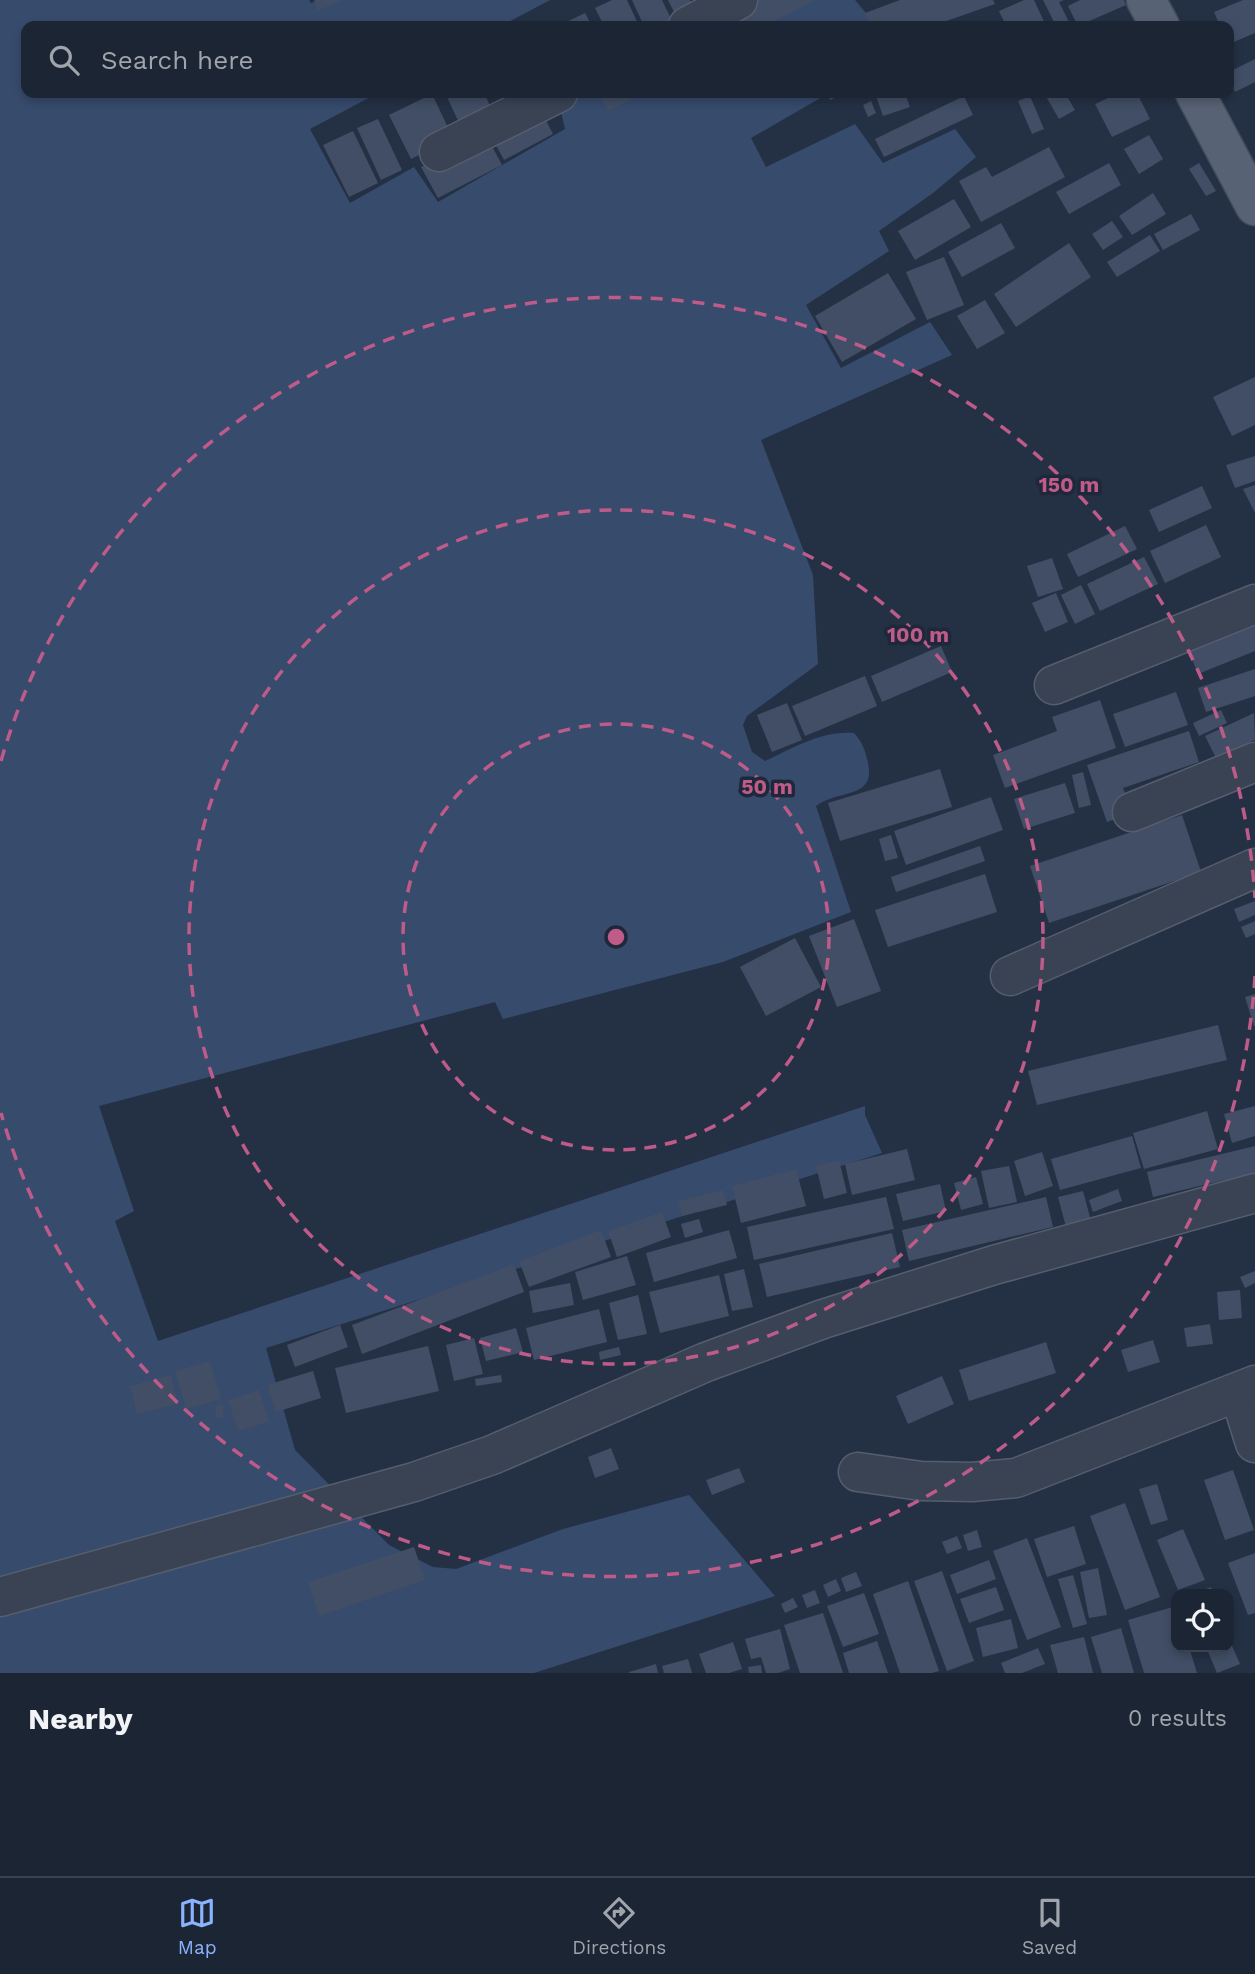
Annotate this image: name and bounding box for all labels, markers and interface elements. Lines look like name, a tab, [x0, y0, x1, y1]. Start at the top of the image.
search box	[21, 21, 1234, 98]
icon: search	[45, 41, 83, 79]
text: Search here	[101, 45, 253, 75]
text: 150 m	[1039, 472, 1099, 497]
text: 100 m	[887, 622, 949, 647]
text: 50 m	[741, 774, 793, 799]
centre of rings	[604, 925, 628, 949]
map controls	[1171, 1589, 1234, 1652]
button: locate	[1171, 1589, 1234, 1652]
text: Nearby	[28, 1701, 133, 1736]
text: 0 results	[1128, 1705, 1227, 1732]
tab: Map	[178, 1894, 217, 1959]
tab: Directions	[572, 1894, 666, 1959]
tab: Saved	[1022, 1894, 1077, 1959]

